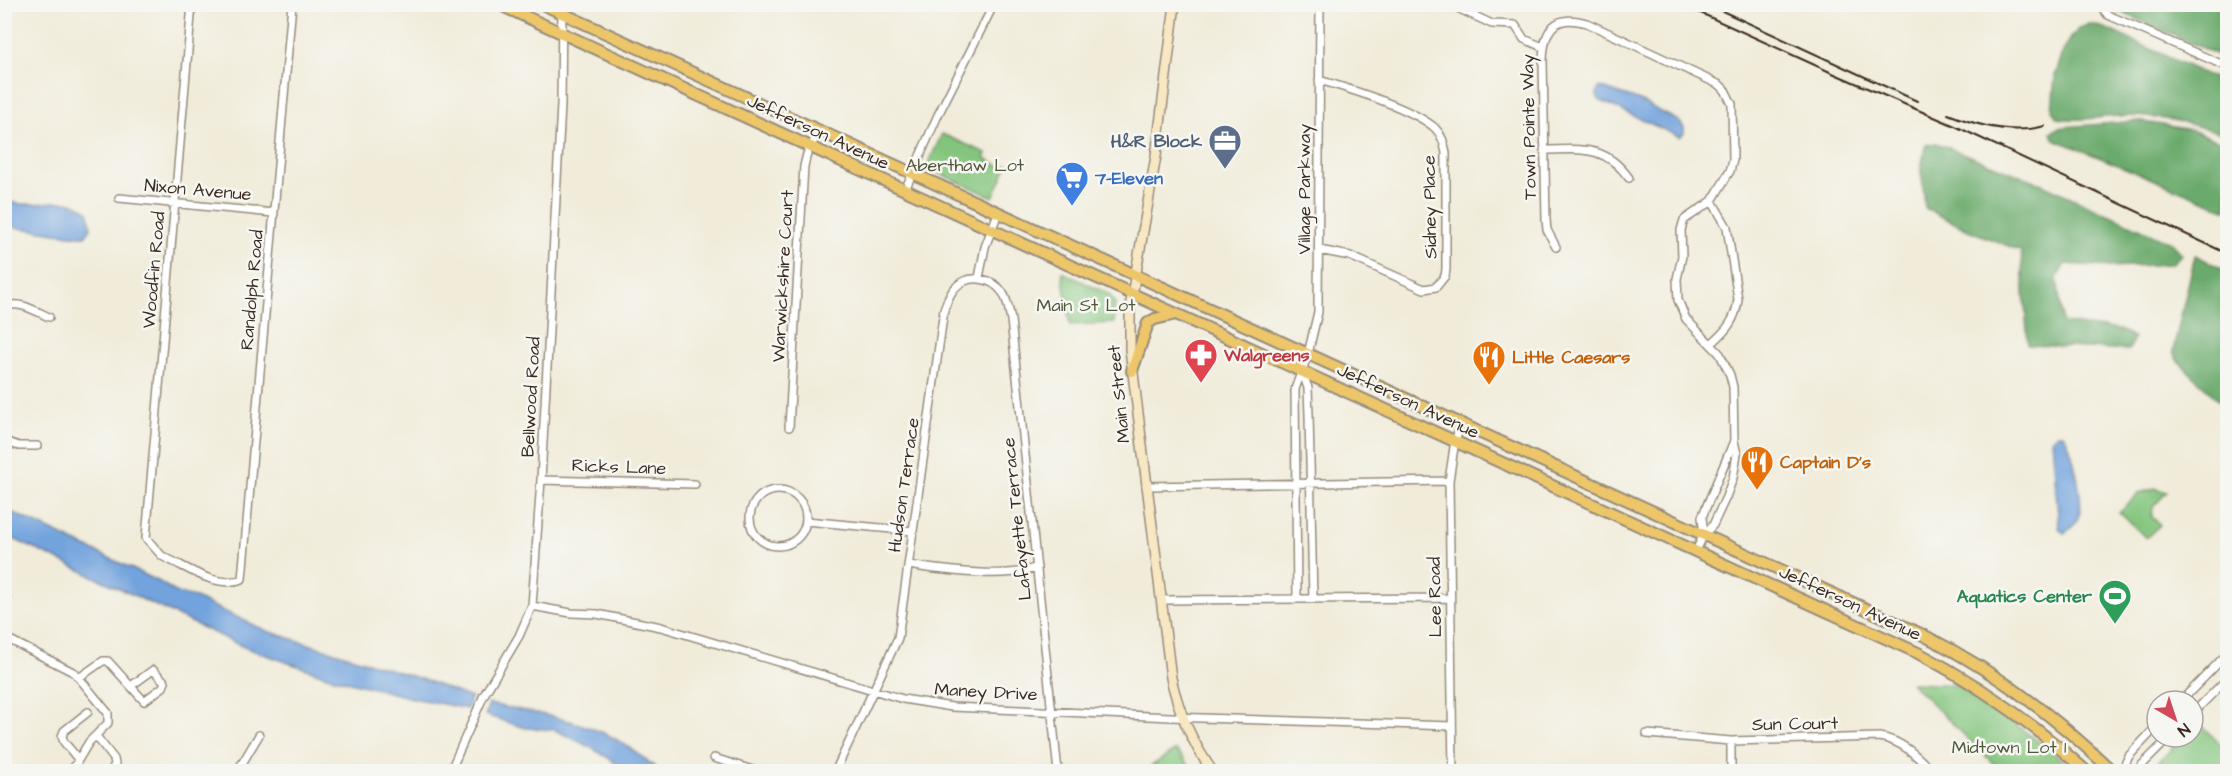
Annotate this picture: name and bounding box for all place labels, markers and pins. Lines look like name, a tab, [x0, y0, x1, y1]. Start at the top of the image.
office icon: H&R Block	[1207, 123, 1243, 170]
place label: H&R Block	[1111, 129, 1203, 154]
supermarket icon: 7-Eleven	[1054, 160, 1090, 207]
place label: 7-Eleven	[1094, 166, 1163, 191]
pharmacy icon: Walgreens	[1183, 337, 1219, 384]
restaurant icon: Little Caesars	[1471, 339, 1507, 386]
place label: Walgreens	[1223, 343, 1310, 369]
place label: Little Caesars	[1512, 345, 1630, 370]
restaurant icon: Captain D's	[1739, 444, 1775, 491]
place label: Captain D's	[1780, 450, 1871, 475]
sports icon: Aquatics Center	[2097, 578, 2133, 625]
place label: Aquatics Center	[1957, 584, 2092, 609]

